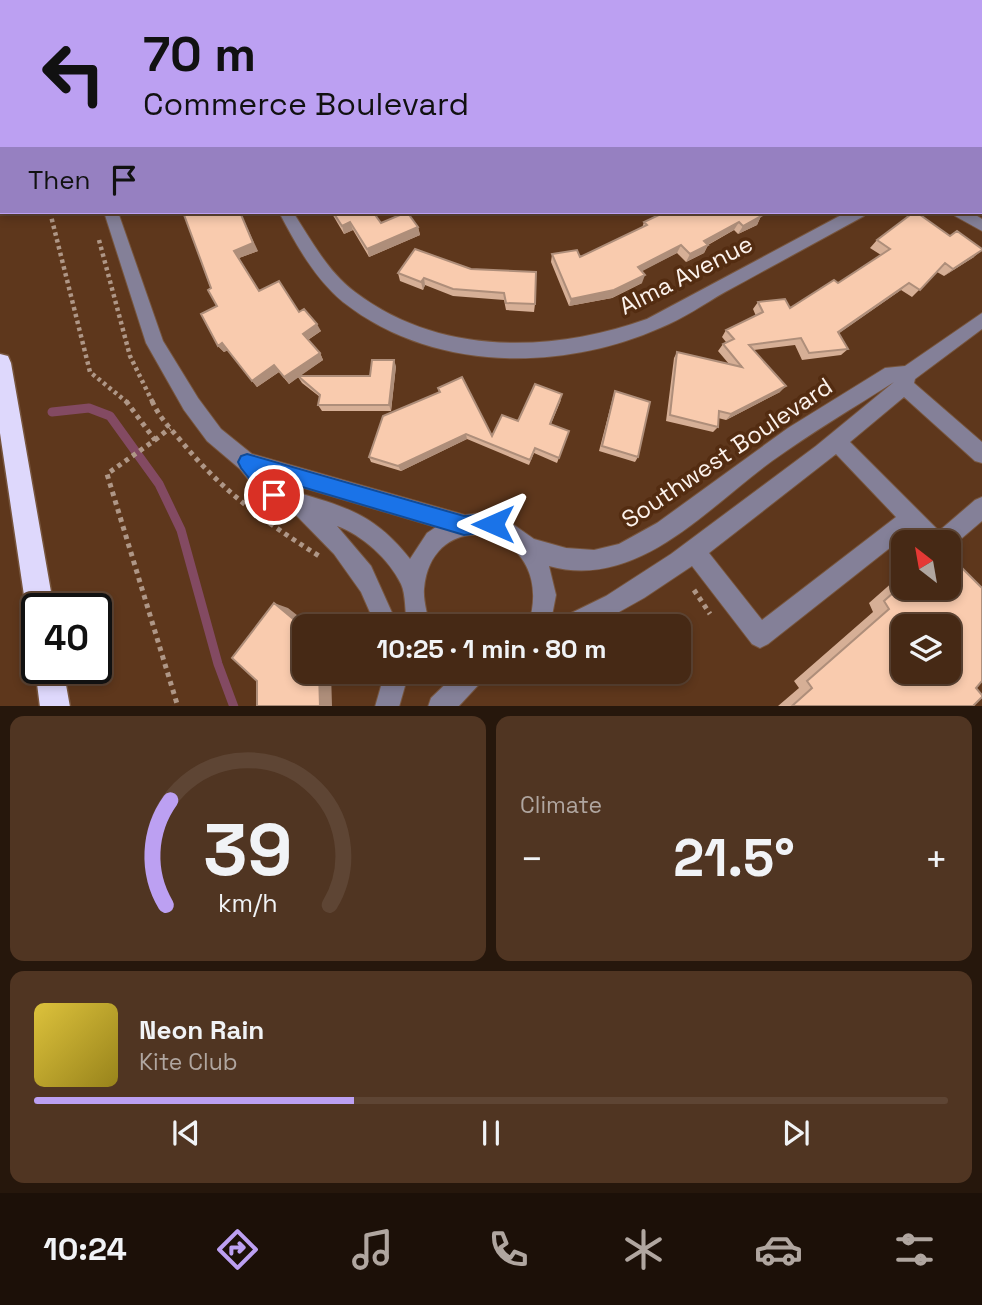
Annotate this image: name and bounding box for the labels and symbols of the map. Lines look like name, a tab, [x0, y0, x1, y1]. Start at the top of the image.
street label: Alma Avenue	[614, 228, 758, 322]
street label: Southwest Boulevard	[615, 370, 838, 535]
pin	[244, 465, 304, 525]
position arrow	[456, 487, 530, 561]
north arrow	[891, 530, 961, 600]
speed limit sign: 40	[21, 593, 112, 684]

